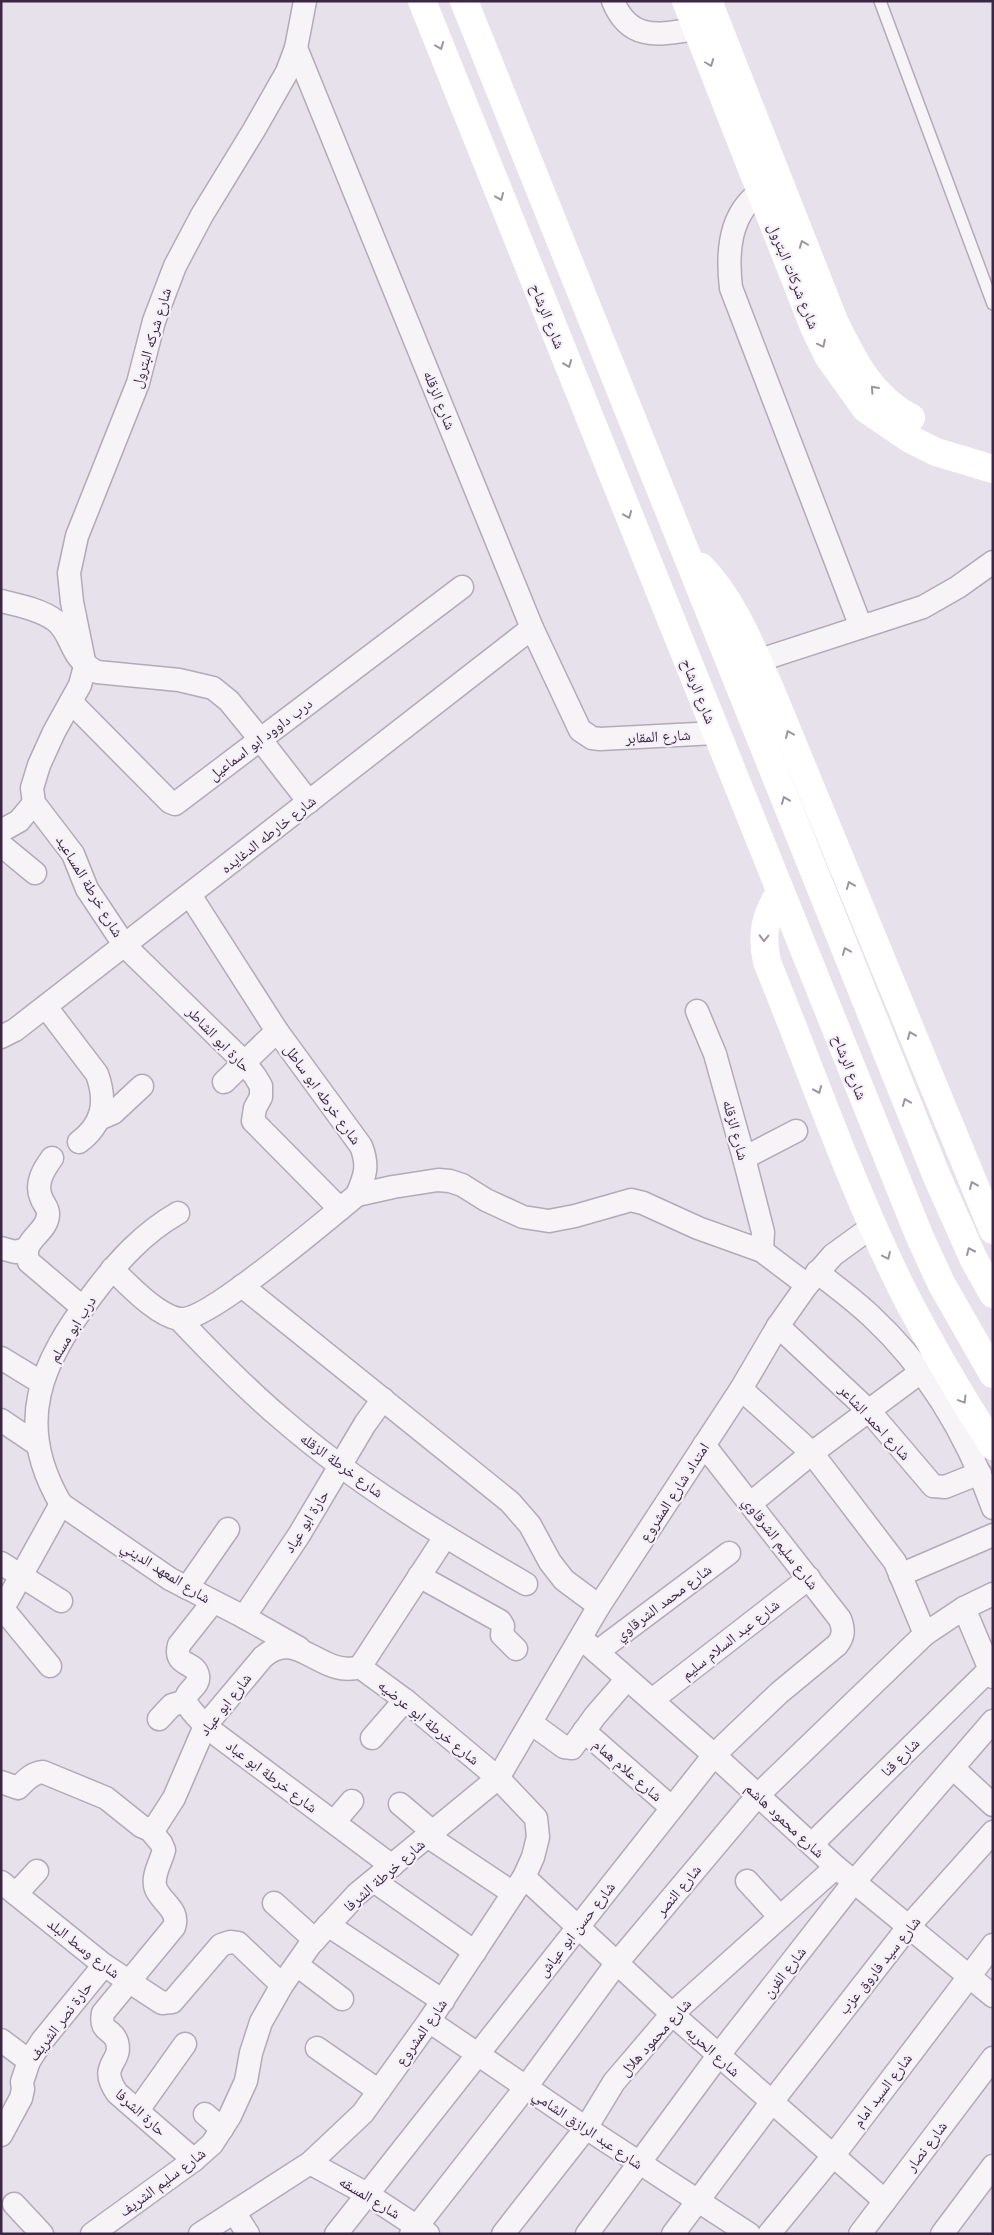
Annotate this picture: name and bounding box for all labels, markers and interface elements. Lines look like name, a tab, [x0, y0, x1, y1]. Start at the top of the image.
one-way arrow	[434, 42, 444, 50]
one-way arrow	[704, 58, 714, 67]
one-way arrow	[494, 192, 505, 201]
street label: شارع شركات البترول	[763, 220, 825, 332]
one-way arrow	[799, 240, 810, 249]
street label: شارع الرشاح	[525, 280, 571, 352]
street label: شارع شركه البترول	[126, 285, 176, 391]
one-way arrow	[816, 339, 826, 348]
one-way arrow	[561, 359, 572, 368]
street label: شارع الزقله	[419, 367, 461, 433]
one-way arrow	[871, 385, 880, 394]
one-way arrow	[622, 510, 633, 519]
street label: شارع الرشاح	[676, 655, 722, 727]
street label: درب داوود ابو اسماعيل	[204, 693, 316, 785]
street label: شارع المقابر	[624, 724, 691, 748]
one-way arrow	[784, 730, 795, 739]
street label: شارع خارطه الدغايده	[216, 790, 320, 878]
one-way arrow	[781, 796, 791, 805]
street label: شارع خرطة المساعيد	[51, 831, 129, 941]
one-way arrow	[846, 881, 857, 890]
one-way arrow	[758, 934, 769, 942]
one-way arrow	[841, 947, 852, 956]
street label: حارة ابو الشاطر	[181, 1001, 256, 1077]
street label: شارع الرشاح	[827, 1031, 873, 1103]
one-way arrow	[907, 1032, 917, 1040]
street label: شارع خرطه ابو ساطل	[279, 1039, 367, 1149]
one-way arrow	[812, 1085, 823, 1094]
street label: شارع الزقله	[718, 1097, 754, 1163]
one-way arrow	[902, 1098, 912, 1107]
one-way arrow	[969, 1181, 980, 1190]
one-way arrow	[966, 1247, 977, 1256]
one-way arrow	[881, 1251, 891, 1260]
street label: درب ابو مسلم	[43, 1292, 101, 1366]
street label: شارع احمد الشاعر	[834, 1379, 916, 1465]
one-way arrow	[957, 1394, 967, 1403]
street label: شارع خرطة الزقله	[296, 1428, 388, 1502]
street label: امتداد شارع المشروع	[634, 1438, 714, 1546]
street label: حارة ابو عياد	[278, 1485, 334, 1557]
street label: شارع سليم الشرقاوي	[737, 1492, 824, 1595]
street label: شارع المعهد الديني	[116, 1536, 215, 1610]
street label: شارع محمد الشرقاوي	[610, 1559, 717, 1647]
street label: شارع عبد السلام سليم	[676, 1594, 784, 1684]
street label: شارع ابو عياد	[194, 1668, 256, 1740]
street label: شارع خرطة ابو عرضيه	[374, 1674, 484, 1770]
street label: شارع قنا	[876, 1733, 924, 1781]
street label: شارع علام همام	[589, 1734, 667, 1806]
street label: شارع خرطة ابو عباد	[222, 1735, 322, 1817]
street label: شارع محمود هاشم	[741, 1778, 830, 1863]
street label: شارع خرطة الشرفا	[339, 1834, 429, 1916]
street label: شارع النصر	[650, 1860, 706, 1921]
street label: شارع حسن ابو عياش	[532, 1877, 620, 1981]
street label: شارع سيد فاروق عزب	[833, 1911, 925, 2019]
street label: شارع وسط البلد	[43, 1913, 125, 1983]
street label: شارع الفرن	[757, 1942, 811, 2002]
street label: حارة نصر الشريف	[23, 1976, 97, 2065]
street label: شارع محمود هلال	[614, 1993, 696, 2081]
street label: شارع المشروع	[390, 1994, 452, 2070]
street label: شارع الحريه	[681, 2021, 745, 2081]
street label: شارع السيد امام	[847, 2049, 917, 2131]
street label: حارة الشرفا	[111, 2083, 171, 2141]
street label: شارع عبد الرازق الشامي	[528, 2084, 647, 2175]
street label: شارع نصار	[900, 2116, 952, 2176]
street label: شارع سليم الشريف	[114, 2142, 210, 2222]
street label: شارع المسقه	[335, 2170, 405, 2224]

